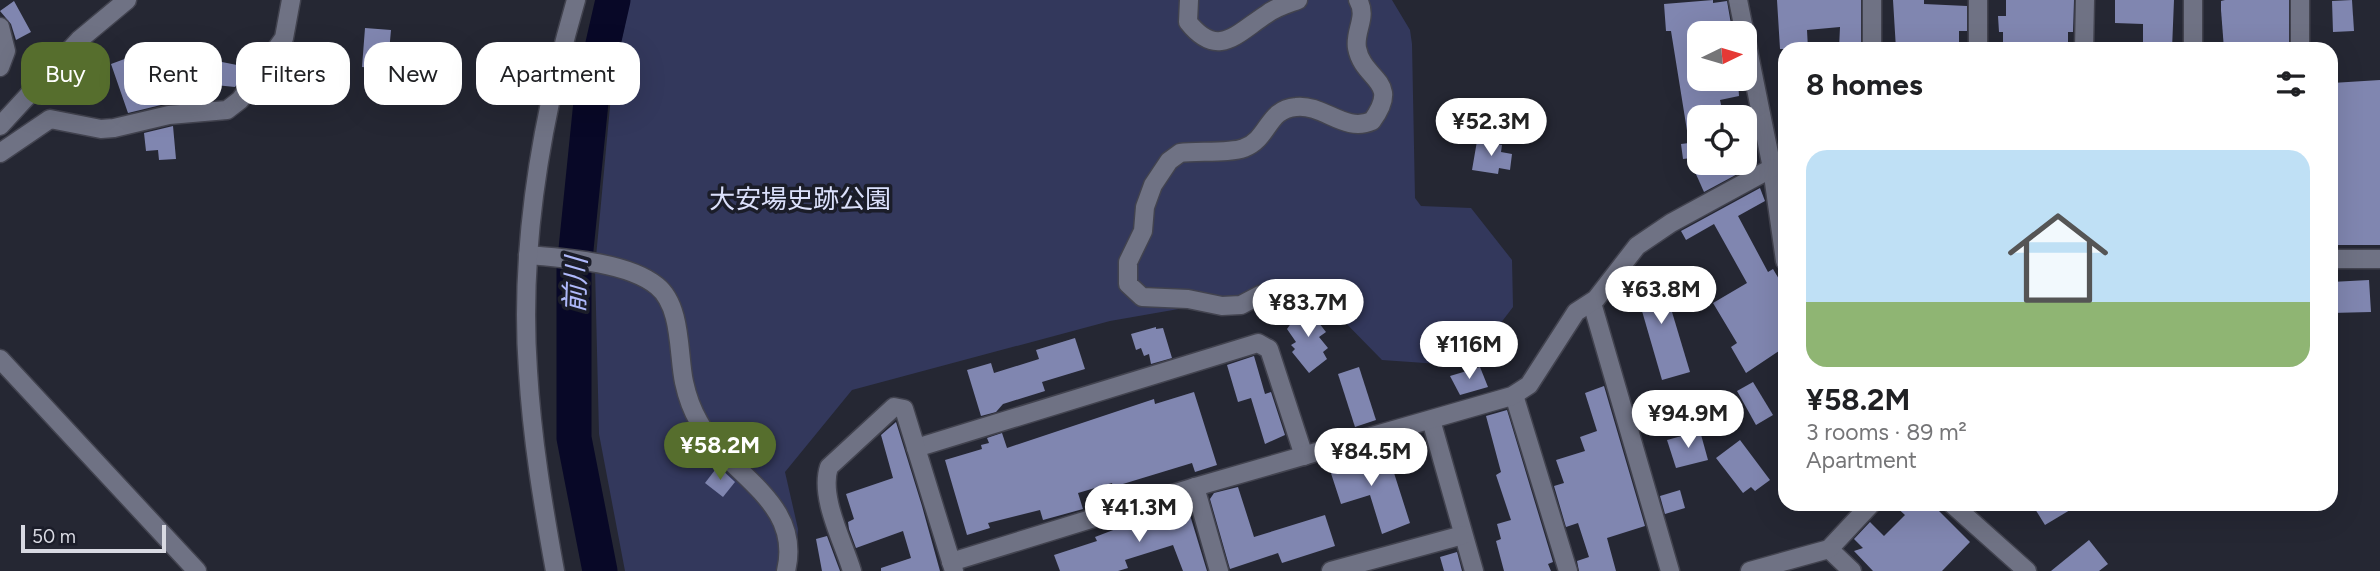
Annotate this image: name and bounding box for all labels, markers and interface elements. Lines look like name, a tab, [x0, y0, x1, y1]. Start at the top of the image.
north arrow	[1687, 21, 1757, 91]
map controls	[1687, 21, 1757, 175]
chip: Buy	[21, 42, 110, 105]
chip: Rent	[124, 42, 222, 105]
chip: Filters	[236, 42, 350, 105]
chip: New	[364, 42, 462, 105]
chip: Apartment	[476, 42, 640, 105]
icon: filters	[2272, 65, 2310, 103]
text: 8 homes	[1806, 66, 1923, 103]
pin: ¥52.3M	[1434, 99, 1548, 158]
button: locate	[1687, 105, 1757, 175]
text: ¥52.3M	[1452, 107, 1530, 135]
park label: 大安場史跡公園	[709, 183, 891, 215]
icon: home	[1995, 195, 2121, 321]
water label: 前川	[557, 253, 593, 314]
pin: ¥63.8M	[1604, 266, 1718, 326]
text: ¥63.8M	[1621, 275, 1701, 303]
pin: ¥83.7M	[1251, 280, 1365, 339]
text: ¥83.7M	[1269, 288, 1347, 316]
pin: ¥116M	[1420, 322, 1518, 381]
text: ¥116M	[1436, 330, 1502, 358]
text: ¥58.2M	[1806, 381, 1910, 418]
pin: ¥94.9M	[1631, 391, 1745, 450]
text: ¥94.9M	[1648, 399, 1728, 427]
text: 3 rooms · 89 m²	[1806, 418, 1967, 446]
pin: ¥58.2M	[663, 422, 777, 482]
pin: ¥84.5M	[1314, 428, 1428, 488]
text: ¥58.2M	[680, 431, 760, 459]
text: ¥84.5M	[1330, 437, 1412, 465]
text: Apartment	[1806, 446, 1917, 474]
pin: ¥41.3M	[1082, 484, 1196, 544]
text: ¥41.3M	[1101, 493, 1177, 521]
scale bar	[21, 522, 166, 554]
text: 50 m	[32, 525, 76, 548]

